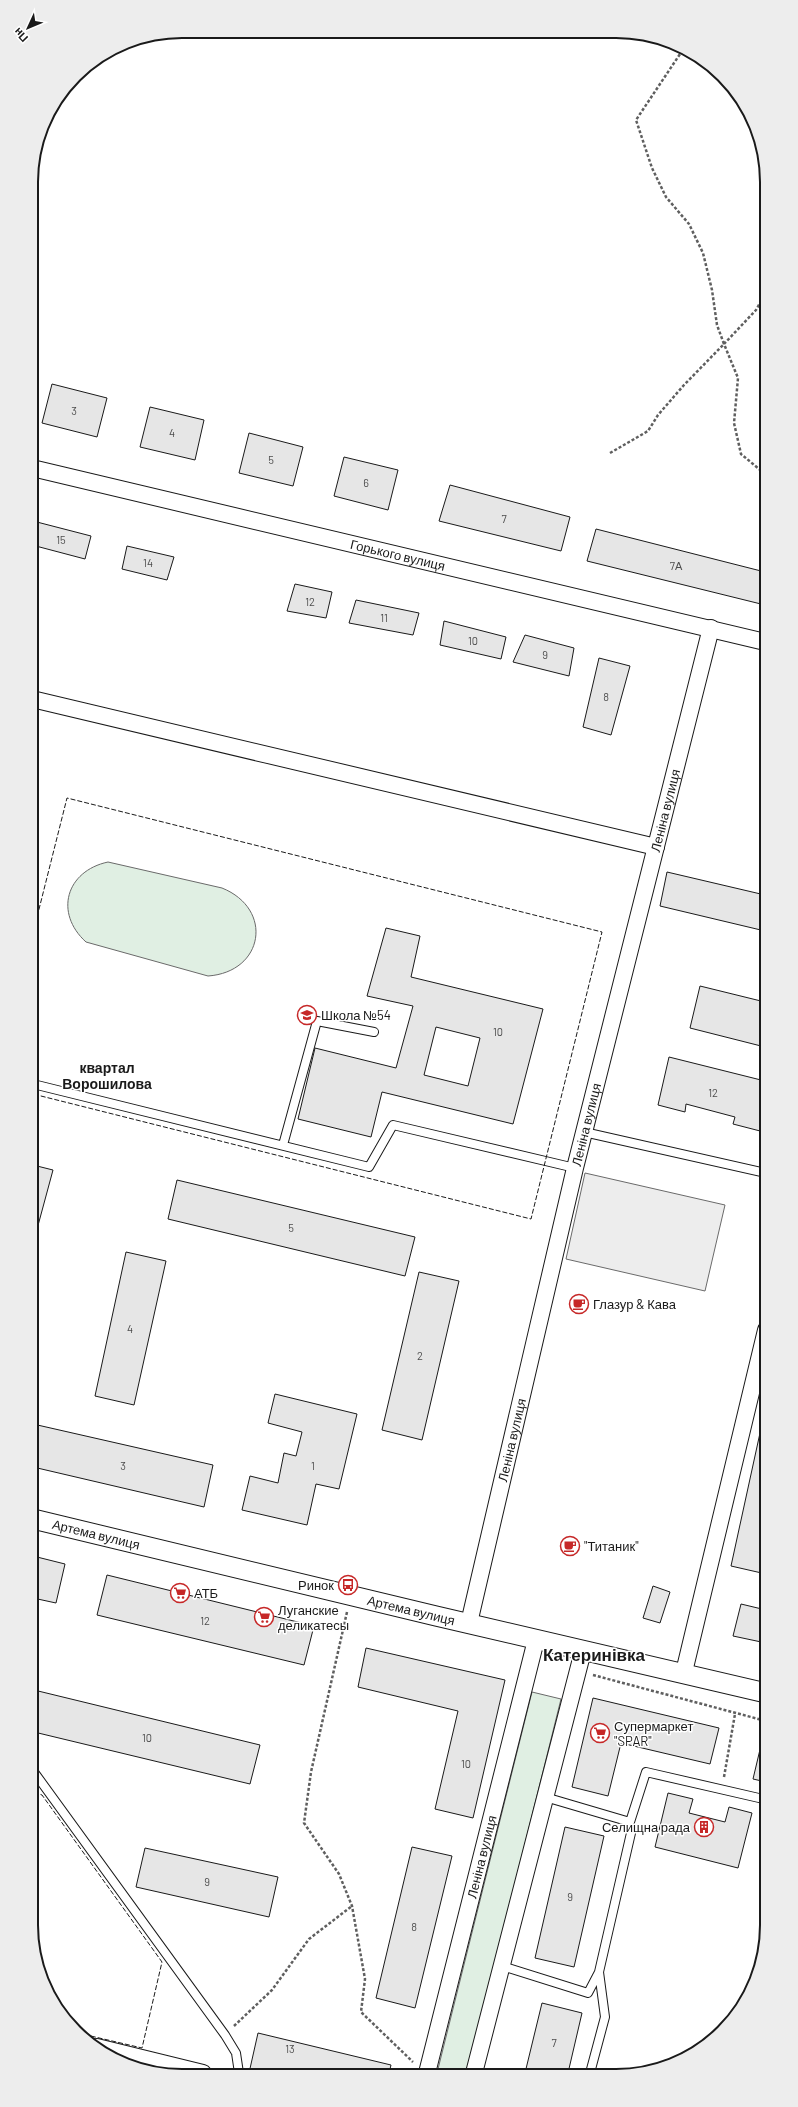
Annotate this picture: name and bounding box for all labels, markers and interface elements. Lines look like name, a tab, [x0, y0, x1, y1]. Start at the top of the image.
north arrow	[8, 8, 48, 48]
text: Пн	[11, 26, 30, 45]
house number: 3	[71, 404, 77, 417]
house number: 4	[169, 426, 175, 439]
house number: 5	[268, 453, 274, 466]
house number: 6	[363, 476, 369, 489]
house number: 7	[501, 512, 507, 525]
house number: 15	[56, 533, 66, 546]
street label: Горького вулиця	[349, 536, 447, 574]
house number: 14	[143, 556, 153, 569]
house number: 7А	[670, 559, 683, 572]
house number: 12	[305, 595, 315, 608]
house number: 11	[380, 611, 388, 624]
house number: 10	[468, 634, 478, 647]
house number: 9	[542, 648, 548, 661]
house number: 8	[603, 690, 609, 703]
street label: Леніна вулиця	[647, 767, 683, 854]
school or university icon: Школа №54	[296, 1004, 318, 1026]
place label: Школа №54	[321, 1007, 391, 1023]
house number: 10	[493, 1025, 503, 1038]
district label: квартал Ворошилова	[62, 1059, 152, 1092]
street label: Леніна вулиця	[568, 1081, 604, 1168]
house number: 12	[708, 1086, 718, 1099]
house number: 5	[288, 1221, 294, 1234]
cafe icon: Глазур & Кава	[568, 1293, 590, 1315]
place label: Глазур & Кава	[593, 1296, 677, 1312]
house number: 4	[127, 1322, 133, 1335]
house number: 2	[417, 1349, 423, 1362]
street label: Леніна вулиця	[494, 1397, 529, 1483]
house number: 3	[120, 1459, 126, 1472]
house number: 1	[311, 1459, 315, 1472]
street label: Артема вулиця	[51, 1516, 142, 1552]
cafe icon: "Титаник"	[559, 1535, 581, 1557]
place label: "Титаник"	[584, 1538, 639, 1554]
bus stop icon: Ринок	[337, 1574, 359, 1596]
place label: Ринок	[298, 1577, 334, 1593]
supermarket icon: АТБ	[169, 1582, 191, 1604]
place label: АТБ	[194, 1585, 218, 1601]
street label: Артема вулиця	[366, 1592, 457, 1628]
place label: Луганские деликатесы	[278, 1602, 349, 1633]
supermarket icon: Луганские деликатесы	[253, 1606, 275, 1628]
house number: 12	[200, 1614, 210, 1627]
district label: Катеринівка	[543, 1644, 646, 1664]
place label: Супермаркет "SPAR"	[614, 1718, 693, 1749]
supermarket icon: Супермаркет "SPAR"	[589, 1722, 611, 1744]
house number: 10	[142, 1731, 152, 1744]
house number: 10	[461, 1757, 471, 1770]
street label: Леніна вулиця	[463, 1814, 500, 1900]
building icon: Селищна рада	[693, 1816, 715, 1838]
place label: Селищна рада	[602, 1819, 691, 1835]
house number: 9	[204, 1875, 210, 1888]
house number: 9	[567, 1890, 573, 1903]
house number: 8	[411, 1920, 417, 1933]
house number: 7	[551, 2036, 557, 2049]
house number: 13	[285, 2042, 295, 2055]

